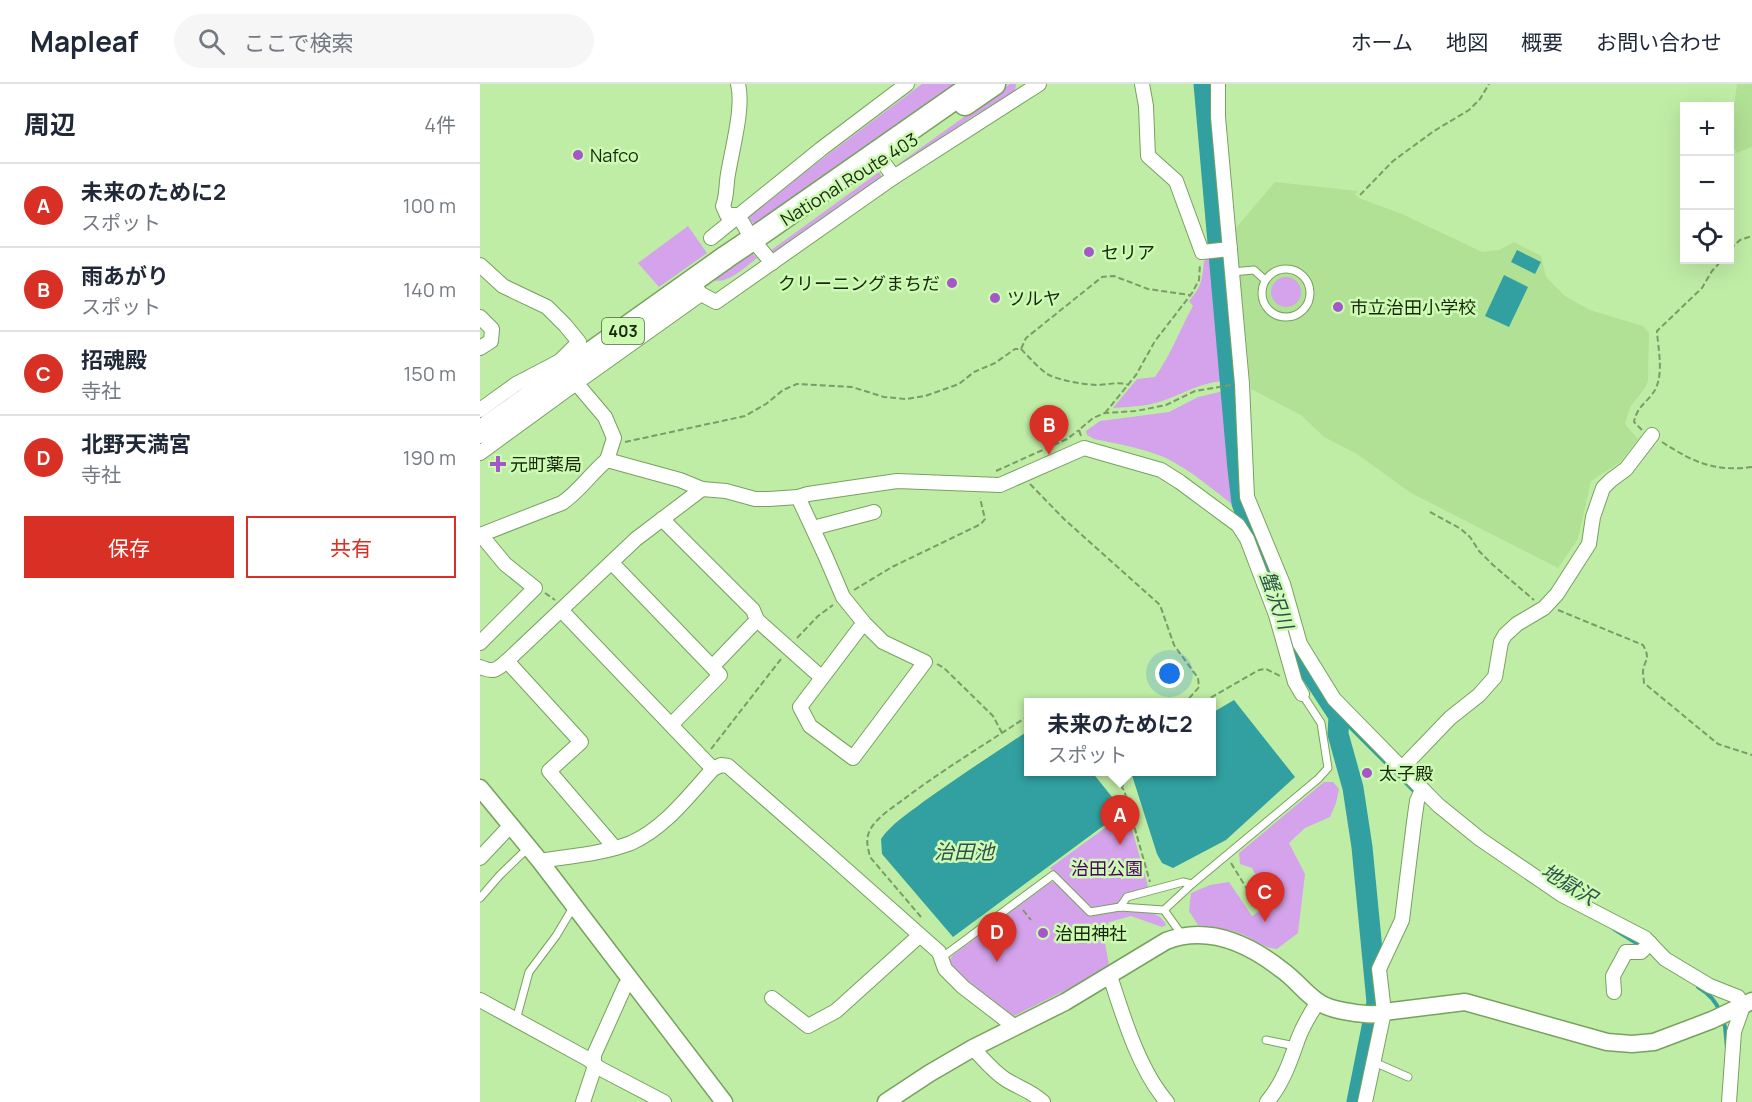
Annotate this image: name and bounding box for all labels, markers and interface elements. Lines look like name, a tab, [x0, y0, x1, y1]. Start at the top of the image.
search box	[174, 14, 594, 68]
text: Mapleaf	[30, 22, 138, 60]
icon: search	[195, 25, 228, 58]
text: ここで検索	[243, 28, 353, 58]
text: ホーム	[1351, 28, 1413, 56]
text: 地図	[1446, 28, 1488, 56]
text: 概要	[1521, 28, 1563, 56]
text: お問い合わせ	[1596, 28, 1722, 56]
map controls	[1680, 102, 1734, 264]
button: +	[1680, 102, 1734, 156]
text: 周辺	[24, 106, 76, 142]
text: 4件	[424, 111, 456, 138]
street label: National Route 403	[776, 127, 922, 231]
place label: Nafco	[590, 143, 639, 167]
marker: Nafco	[571, 148, 585, 162]
button: −	[1680, 156, 1734, 210]
text: 未来のために2	[81, 177, 226, 207]
text: A	[37, 192, 50, 219]
text: 100 m	[403, 192, 456, 219]
text: スポット	[81, 209, 161, 236]
button: locate	[1680, 210, 1734, 264]
place label: セリア	[1101, 240, 1155, 264]
marker: セリア	[1082, 245, 1096, 259]
text: 雨あがり	[81, 261, 169, 291]
place label: クリーニングまちだ	[778, 271, 940, 295]
text: B	[37, 276, 50, 303]
text: 140 m	[403, 276, 456, 303]
marker: クリーニングまちだ	[945, 276, 959, 290]
place label: ツルヤ	[1007, 286, 1061, 310]
marker: ツルヤ	[988, 291, 1002, 305]
text: スポット	[81, 293, 161, 320]
place label: 市立治田小学校	[1350, 295, 1476, 319]
marker: 市立治田小学校	[1331, 300, 1345, 314]
road number: 403	[602, 318, 644, 344]
text: 招魂殿	[81, 345, 147, 375]
text: C	[36, 360, 51, 387]
text: 150 m	[403, 360, 456, 387]
text: 寺社	[81, 377, 121, 404]
pin: B	[1030, 406, 1068, 455]
text: 北野天満宮	[81, 429, 191, 459]
text: D	[36, 444, 51, 471]
text: 190 m	[403, 444, 456, 471]
place label: 元町薬局	[510, 452, 582, 476]
marker: 元町薬局	[491, 457, 505, 471]
text: 寺社	[81, 461, 121, 488]
button: 保存	[24, 516, 234, 578]
button: 共有	[246, 516, 456, 578]
water label: 蟹沢川	[1254, 567, 1301, 635]
your location	[1155, 659, 1184, 688]
popup	[1024, 698, 1216, 776]
text: 未来のために2	[1047, 709, 1193, 739]
text: スポット	[1047, 741, 1127, 768]
place label: 太子殿	[1379, 761, 1433, 785]
marker: 太子殿	[1360, 766, 1374, 780]
pin: A	[1100, 796, 1140, 845]
water label: 治田池	[934, 838, 996, 865]
park label: 治田公園	[1071, 856, 1143, 880]
water label: 地獄沢	[1536, 857, 1604, 913]
pin: C	[1246, 872, 1284, 922]
pin: D	[978, 912, 1016, 962]
place label: 治田神社	[1055, 921, 1127, 945]
marker: 治田神社	[1036, 926, 1050, 940]

